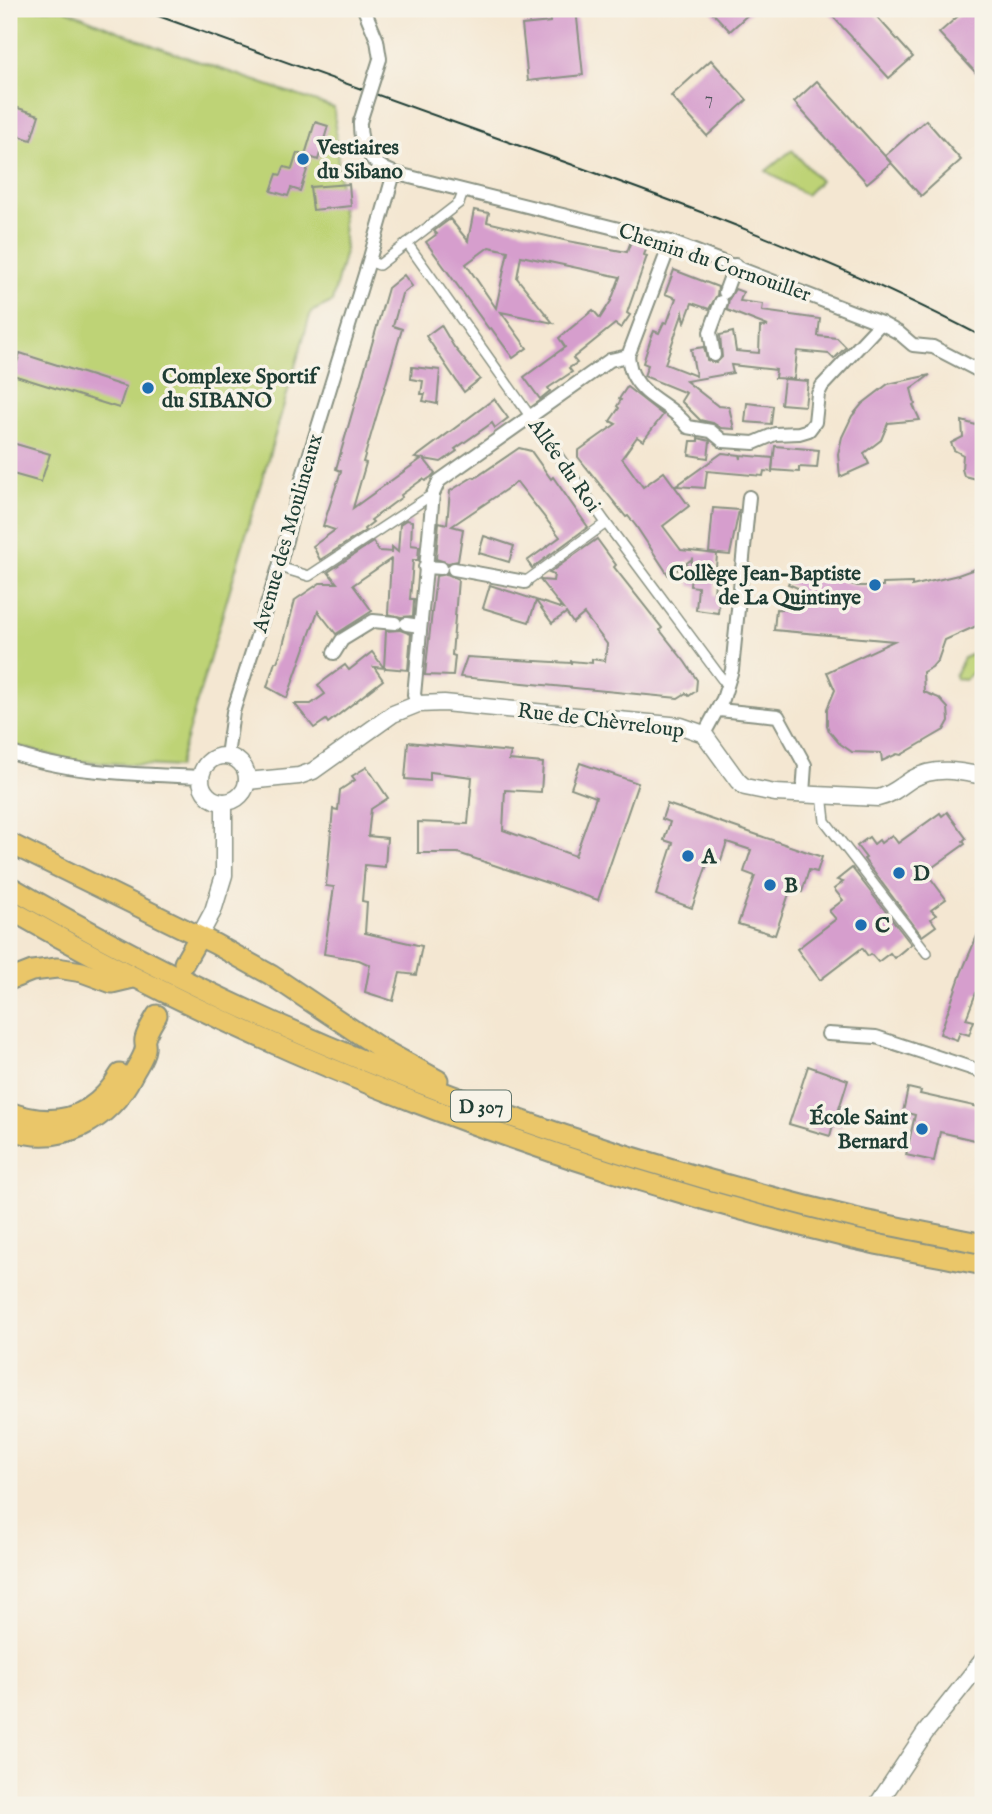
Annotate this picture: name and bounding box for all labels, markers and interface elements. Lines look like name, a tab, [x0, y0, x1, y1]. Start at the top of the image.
house number: 7	[705, 88, 713, 111]
place label: Vestiaires du Sibano	[316, 135, 403, 186]
marker: Vestiaires du Sibano	[295, 151, 311, 167]
street label: Chemin du Cornouiller	[615, 218, 815, 309]
place label: Complexe Sportif du SIBANO	[162, 364, 320, 415]
marker: Complexe Sportif du SIBANO	[140, 380, 156, 396]
street label: Allée du Roi	[521, 413, 606, 518]
street label: Avenue des Moulineaux	[247, 431, 330, 637]
place label: Collège Jean-Baptiste de La Quintinye	[669, 561, 861, 612]
marker: Collège Jean-Baptiste de La Quintinye	[867, 577, 883, 593]
street label: Rue de Chèvreloup	[516, 698, 686, 745]
place label: A	[701, 844, 718, 871]
marker: A	[680, 848, 696, 864]
place label: D	[913, 861, 930, 888]
marker: D	[891, 865, 907, 881]
place label: B	[784, 873, 798, 900]
marker: B	[762, 877, 778, 893]
place label: C	[875, 913, 890, 940]
marker: C	[853, 917, 869, 933]
road number: D 307	[451, 1090, 511, 1122]
place label: École Saint Bernard	[810, 1104, 909, 1156]
marker: École Saint Bernard	[914, 1121, 930, 1137]

